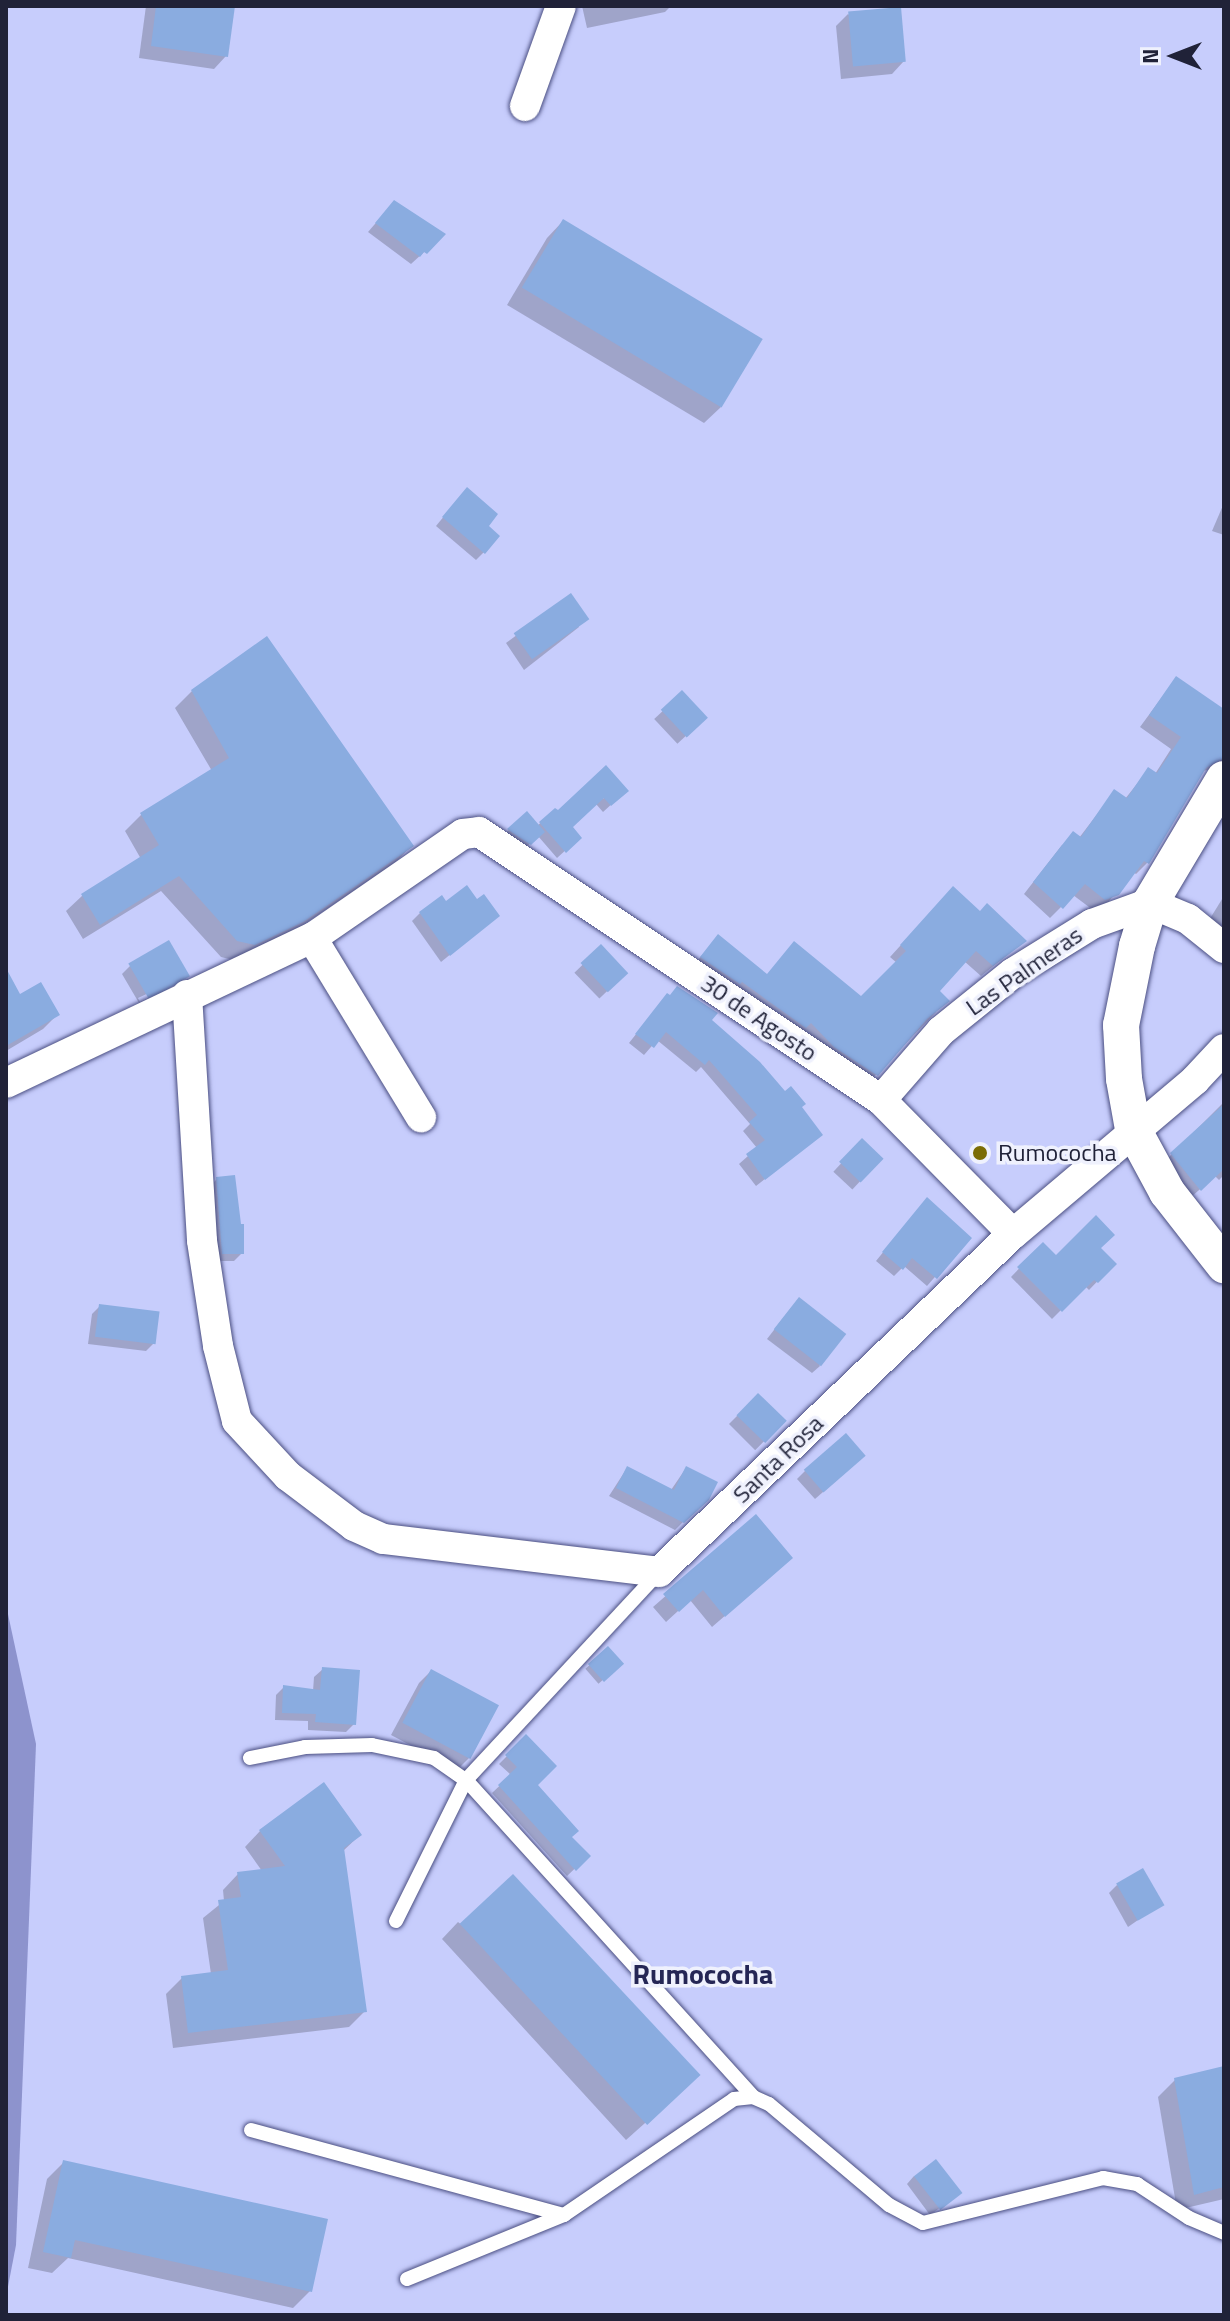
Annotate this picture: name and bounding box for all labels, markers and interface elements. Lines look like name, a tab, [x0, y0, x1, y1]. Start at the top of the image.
north arrow	[1134, 16, 1214, 96]
text: N	[1133, 48, 1167, 64]
street label: Las Palmeras	[960, 920, 1088, 1022]
street label: 30 de Agosto	[696, 969, 822, 1067]
place label: Rumococha	[998, 1139, 1117, 1167]
marker: Rumococha	[969, 1142, 991, 1164]
street label: Santa Rosa	[727, 1409, 829, 1509]
district label: Rumococha	[633, 1957, 773, 1991]

